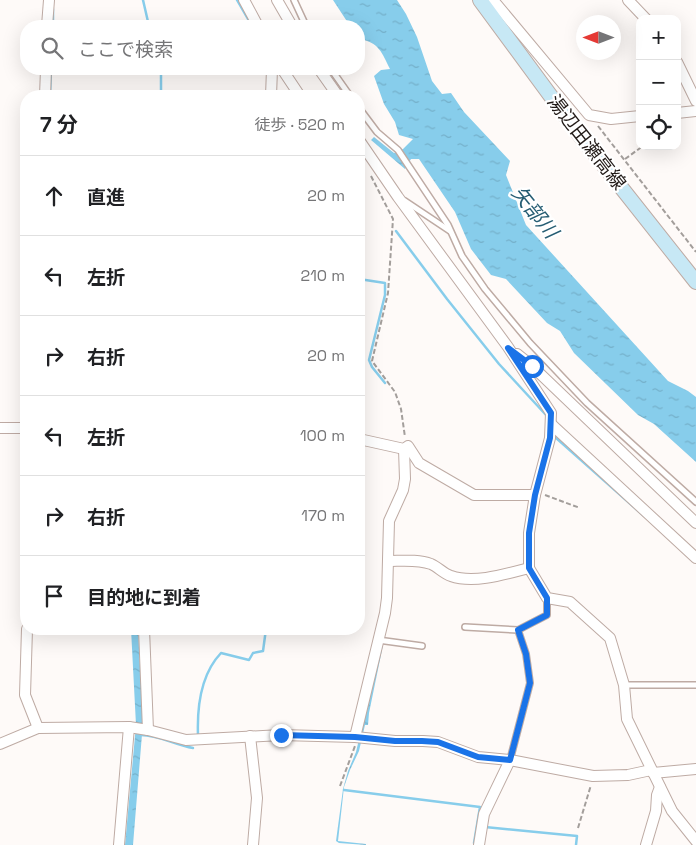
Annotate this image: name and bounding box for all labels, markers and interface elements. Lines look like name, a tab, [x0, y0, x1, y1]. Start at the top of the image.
north arrow	[576, 15, 621, 60]
map controls	[636, 15, 681, 150]
button: +	[636, 15, 681, 60]
search box	[20, 20, 365, 75]
icon: search	[38, 34, 66, 62]
text: ここで検索	[78, 37, 173, 62]
button: −	[636, 60, 681, 105]
street label: 湯辺田瀬高線	[542, 90, 632, 195]
button: locate	[636, 105, 681, 150]
text: 7 分	[40, 111, 78, 138]
text: 徒歩 · 520 m	[255, 114, 345, 135]
water label: 矢部川	[506, 181, 565, 245]
icon: ahead	[40, 182, 68, 210]
text: 直進	[87, 185, 125, 210]
text: 20 m	[307, 185, 345, 206]
icon: left	[40, 262, 68, 290]
text: 左折	[87, 265, 125, 290]
text: 210 m	[301, 265, 345, 286]
icon: right	[40, 342, 68, 370]
text: 右折	[87, 345, 125, 370]
text: 20 m	[307, 345, 345, 366]
route start	[521, 355, 544, 378]
icon: left	[40, 422, 68, 450]
text: 左折	[87, 425, 125, 450]
text: 100 m	[300, 425, 345, 446]
icon: right	[40, 502, 68, 530]
text: 右折	[87, 505, 125, 530]
text: 170 m	[301, 505, 345, 526]
icon: arrive	[40, 582, 68, 610]
text: 目的地に到着	[87, 585, 201, 610]
route end	[270, 724, 293, 747]

